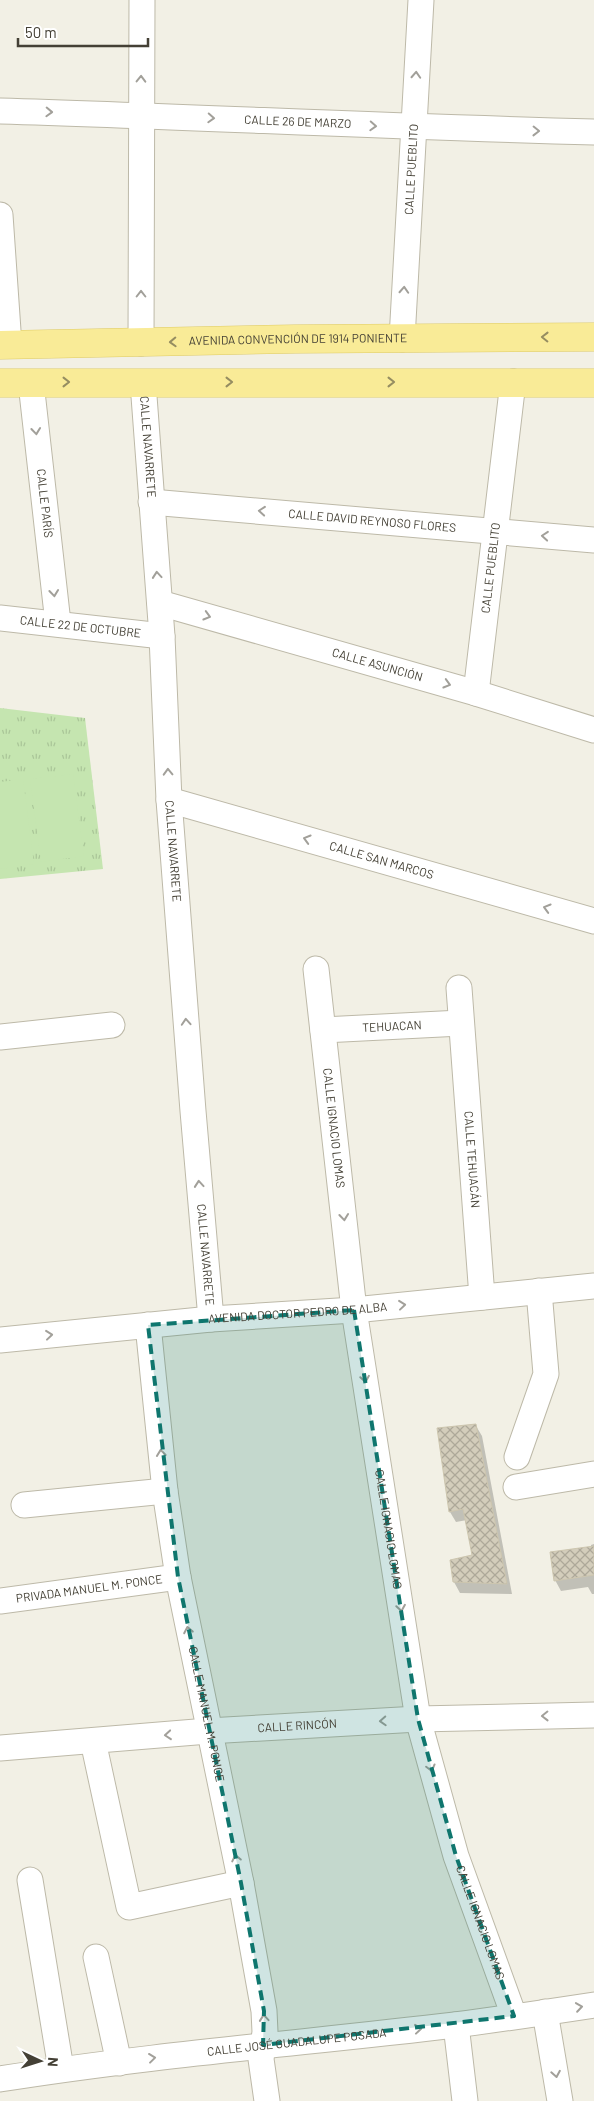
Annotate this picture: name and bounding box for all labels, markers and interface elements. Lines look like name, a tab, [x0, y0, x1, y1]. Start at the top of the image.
scale bar	[18, 15, 148, 47]
text: 50 m	[25, 23, 57, 41]
one-way arrow	[411, 71, 422, 79]
one-way arrow	[136, 75, 146, 83]
one-way arrow	[45, 107, 53, 117]
street label: CALLE 26 DE MARZO	[244, 112, 352, 130]
one-way arrow	[207, 113, 215, 124]
one-way arrow	[370, 120, 378, 131]
street label: CALLE PUEBLITO	[401, 123, 420, 215]
one-way arrow	[532, 126, 540, 136]
one-way arrow	[399, 286, 410, 294]
one-way arrow	[136, 290, 146, 298]
street label: AVENIDA CONVENCIÓN DE 1914 PONIENTE	[189, 330, 407, 347]
one-way arrow	[541, 332, 549, 342]
one-way arrow	[169, 337, 176, 347]
one-way arrow	[62, 377, 70, 387]
one-way arrow	[225, 377, 233, 387]
one-way arrow	[388, 377, 395, 387]
street label: CALLE NAVARRETE	[138, 395, 160, 498]
one-way arrow	[30, 427, 41, 435]
street label: CALLE PARÍS	[35, 468, 56, 538]
one-way arrow	[257, 506, 265, 517]
street label: CALLE DAVID REYNOSO FLORES	[288, 506, 457, 534]
street label: CALLE PUEBLITO	[478, 522, 502, 614]
one-way arrow	[541, 531, 549, 542]
one-way arrow	[152, 571, 163, 579]
one-way arrow	[48, 589, 59, 597]
one-way arrow	[202, 610, 210, 620]
street label: CALLE 22 DE OCTUBRE	[19, 612, 142, 640]
street label: CALLE ASUNCIÓN	[331, 644, 425, 684]
one-way arrow	[442, 679, 451, 689]
one-way arrow	[162, 768, 173, 776]
street label: CALLE NAVARRETE	[163, 799, 185, 902]
one-way arrow	[303, 835, 311, 845]
street label: CALLE SAN MARCOS	[328, 838, 436, 881]
one-way arrow	[544, 903, 552, 913]
one-way arrow	[180, 1017, 191, 1025]
street label: TEHUACAN	[362, 1017, 422, 1034]
street label: CALLE IGNACIO LOMAS	[321, 1067, 348, 1189]
street label: CALLE TEHUACÁN	[462, 1110, 483, 1209]
one-way arrow	[194, 1179, 205, 1187]
street label: CALLE NAVARRETE	[195, 1203, 218, 1306]
one-way arrow	[338, 1214, 349, 1222]
street label: AVENIDA DOCTOR PEDRO DE ALBA	[208, 1299, 388, 1325]
one-way arrow	[398, 1300, 406, 1311]
one-way arrow	[45, 1330, 53, 1341]
one-way arrow	[359, 1374, 369, 1383]
one-way arrow	[156, 1448, 167, 1456]
street label: CALLE IGNACIO LOMAS	[373, 1468, 406, 1590]
street label: PRIVADA MANUEL M. PONCE	[15, 1571, 163, 1605]
one-way arrow	[395, 1604, 405, 1613]
one-way arrow	[184, 1626, 194, 1635]
street label: CALLE MANUEL M. PONCE	[186, 1645, 228, 1783]
one-way arrow	[541, 1711, 549, 1721]
one-way arrow	[379, 1715, 387, 1726]
street label: CALLE RINCÓN	[257, 1716, 337, 1734]
one-way arrow	[164, 1729, 172, 1740]
one-way arrow	[426, 1763, 436, 1771]
one-way arrow	[231, 1854, 241, 1863]
street label: CALLE IGNACIO LOMAS	[454, 1863, 508, 1981]
one-way arrow	[575, 2003, 584, 2013]
one-way arrow	[259, 2014, 270, 2022]
one-way arrow	[414, 2024, 422, 2035]
street label: CALLE JOSÉ GUADALUPE POSADA	[206, 2025, 387, 2058]
north arrow	[15, 2036, 65, 2086]
one-way arrow	[148, 2054, 157, 2064]
text: N	[45, 2057, 62, 2067]
one-way arrow	[550, 2069, 560, 2078]

